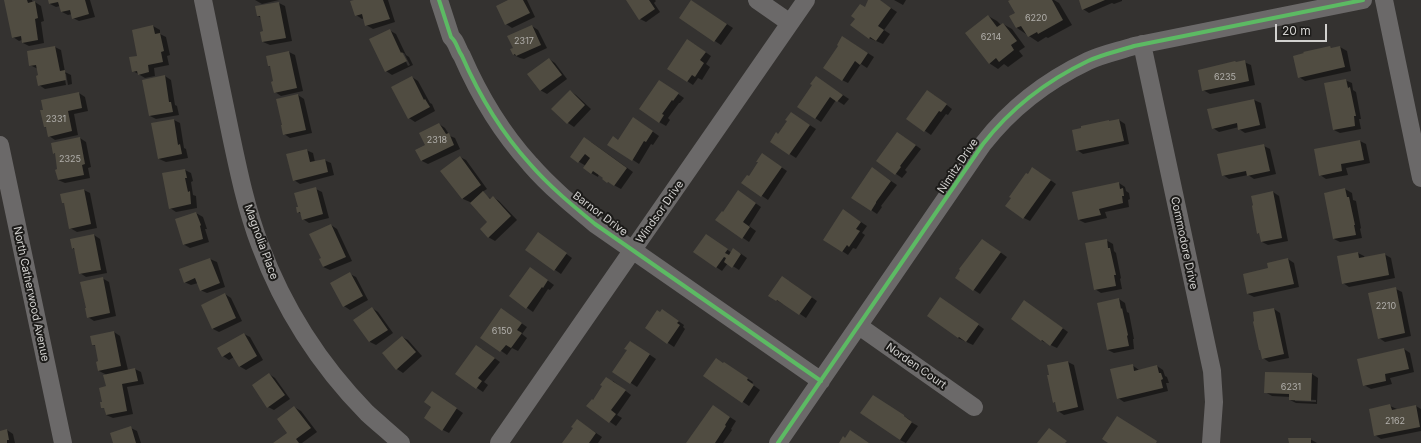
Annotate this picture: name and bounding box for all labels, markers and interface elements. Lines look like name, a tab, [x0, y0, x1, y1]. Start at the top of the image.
house number: 6220	[1025, 13, 1047, 23]
scale bar	[1277, 16, 1329, 42]
text: 20 m	[1282, 23, 1311, 38]
house number: 6214	[981, 32, 1001, 42]
house number: 2317	[514, 36, 534, 46]
house number: 6235	[1214, 72, 1236, 82]
house number: 2331	[46, 114, 66, 124]
house number: 2318	[427, 135, 447, 145]
street label: Nimitz Drive	[935, 136, 981, 196]
house number: 2325	[59, 154, 81, 164]
street label: Windsor Drive	[633, 178, 687, 246]
street label: Barnor Drive	[570, 189, 630, 239]
street label: Commodore Drive	[1168, 195, 1200, 291]
street label: Magnolia Place	[241, 203, 281, 281]
street label: North Catherwood Avenue	[10, 225, 52, 363]
house number: 2210	[1376, 301, 1396, 311]
house number: 6150	[492, 326, 512, 336]
street label: Norden Court	[883, 340, 949, 392]
house number: 6231	[1281, 382, 1301, 392]
house number: 2162	[1385, 416, 1405, 426]

